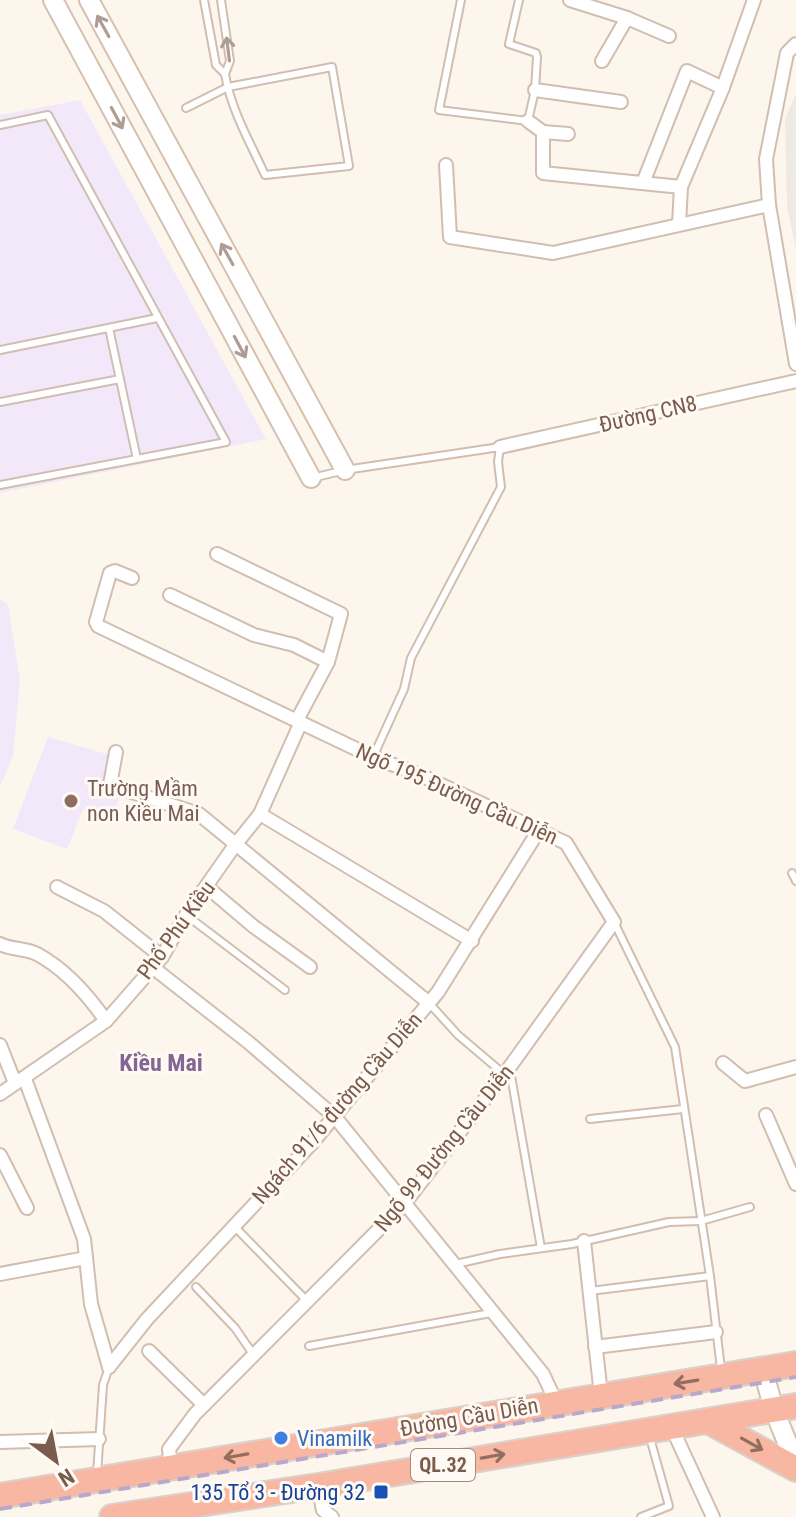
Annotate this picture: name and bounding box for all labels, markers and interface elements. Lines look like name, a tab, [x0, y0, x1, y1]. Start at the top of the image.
one-way arrow	[94, 15, 110, 38]
one-way arrow	[220, 36, 235, 62]
one-way arrow	[109, 106, 125, 129]
one-way arrow	[219, 243, 234, 267]
one-way arrow	[232, 335, 248, 358]
street label: Đường CN8	[597, 391, 699, 437]
street label: Ngõ 195 Đường Cầu Diễn	[352, 738, 562, 850]
place label: Trường Mầm non Kiều Mai	[87, 776, 200, 826]
marker: Trường Mầm non Kiều Mai	[62, 792, 80, 810]
street label: Phố Phú Kiều	[132, 876, 220, 984]
street label: Ngách 91/6 đường Cầu Diễn	[247, 1007, 427, 1209]
district label: Kiều Mai	[119, 1049, 203, 1077]
street label: Ngõ 99 Đường Cầu Diễn	[369, 1060, 519, 1236]
one-way arrow	[674, 1376, 699, 1391]
street label: Đường Cầu Diễn	[398, 1393, 540, 1441]
north arrow	[16, 1421, 96, 1501]
place label: Vinamilk	[297, 1426, 372, 1451]
marker: Vinamilk	[272, 1429, 290, 1447]
one-way arrow	[740, 1437, 763, 1453]
one-way arrow	[480, 1448, 506, 1463]
road number: QL.32	[411, 1449, 475, 1481]
one-way arrow	[224, 1450, 249, 1465]
text: N	[54, 1463, 79, 1492]
place label: 135 Tổ 3 - Đường 32	[191, 1480, 365, 1505]
marker: 135 Tổ 3 - Đường 32	[372, 1483, 390, 1501]

